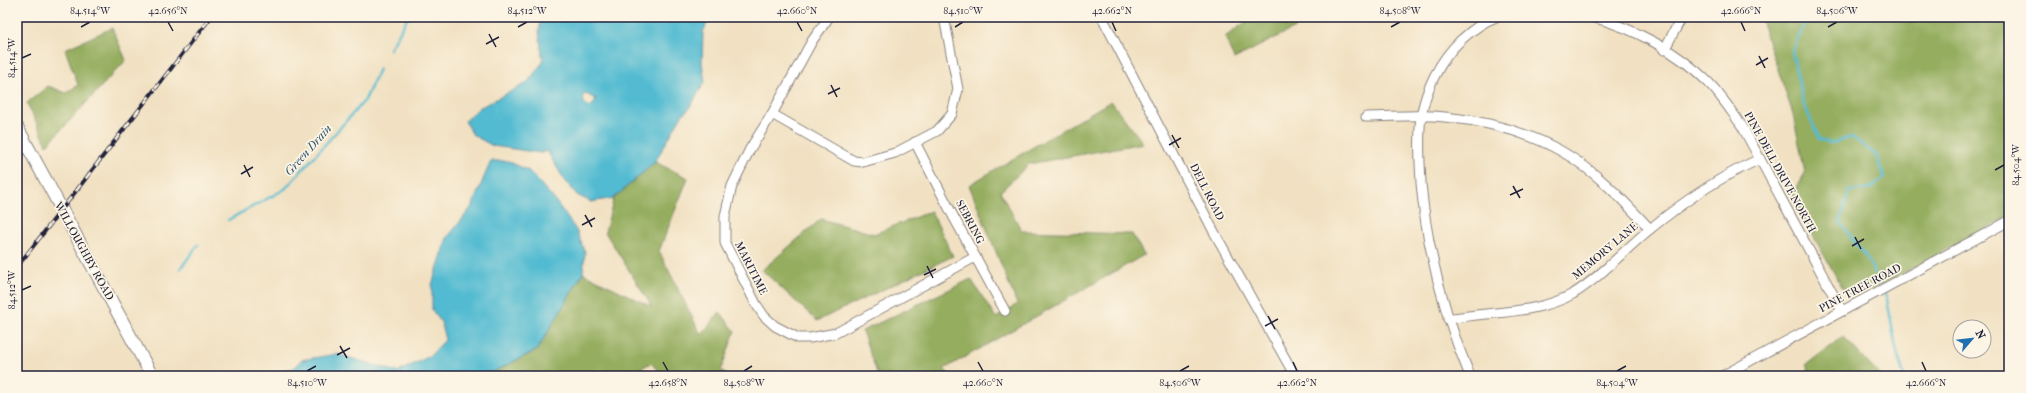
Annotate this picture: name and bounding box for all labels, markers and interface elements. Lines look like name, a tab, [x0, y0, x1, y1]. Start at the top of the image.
text: 84.514°W	[70, 5, 111, 17]
text: 42.656°N	[148, 5, 188, 17]
text: 84.512°W	[507, 5, 548, 17]
text: 42.660°N	[777, 5, 818, 17]
text: 84.510°W	[943, 5, 984, 17]
text: 42.662°N	[1092, 5, 1132, 17]
text: 84.508°W	[1380, 5, 1422, 17]
text: 42.666°N	[1721, 5, 1762, 17]
text: 84.506°W	[1816, 5, 1859, 17]
text: 84.514°W	[6, 37, 18, 78]
street label: PINE DELL DRIVE NORTH	[1741, 109, 1819, 235]
water label: Green Drain	[281, 121, 335, 178]
text: 84.504°W	[2010, 143, 2022, 186]
street label: DELL ROAD	[1187, 161, 1227, 223]
street label: SEBRING	[953, 198, 987, 246]
street label: WILLOUGHBY ROAD	[51, 199, 116, 302]
street label: MEMORY LANE	[1570, 220, 1641, 282]
street label: MARITIME	[732, 239, 770, 297]
street label: PINE TREE ROAD	[1817, 261, 1903, 315]
text: 84.512°W	[6, 269, 18, 310]
north arrow	[1952, 319, 1992, 359]
text: N	[1973, 328, 1988, 342]
text: 84.510°W	[287, 377, 328, 389]
text: 42.658°N	[649, 377, 688, 389]
text: 84.508°W	[724, 377, 766, 389]
text: 42.660°N	[963, 377, 1004, 389]
text: 84.506°W	[1159, 377, 1202, 389]
text: 42.662°N	[1277, 377, 1317, 389]
text: 84.504°W	[1596, 377, 1639, 389]
text: 42.666°N	[1906, 377, 1947, 389]

